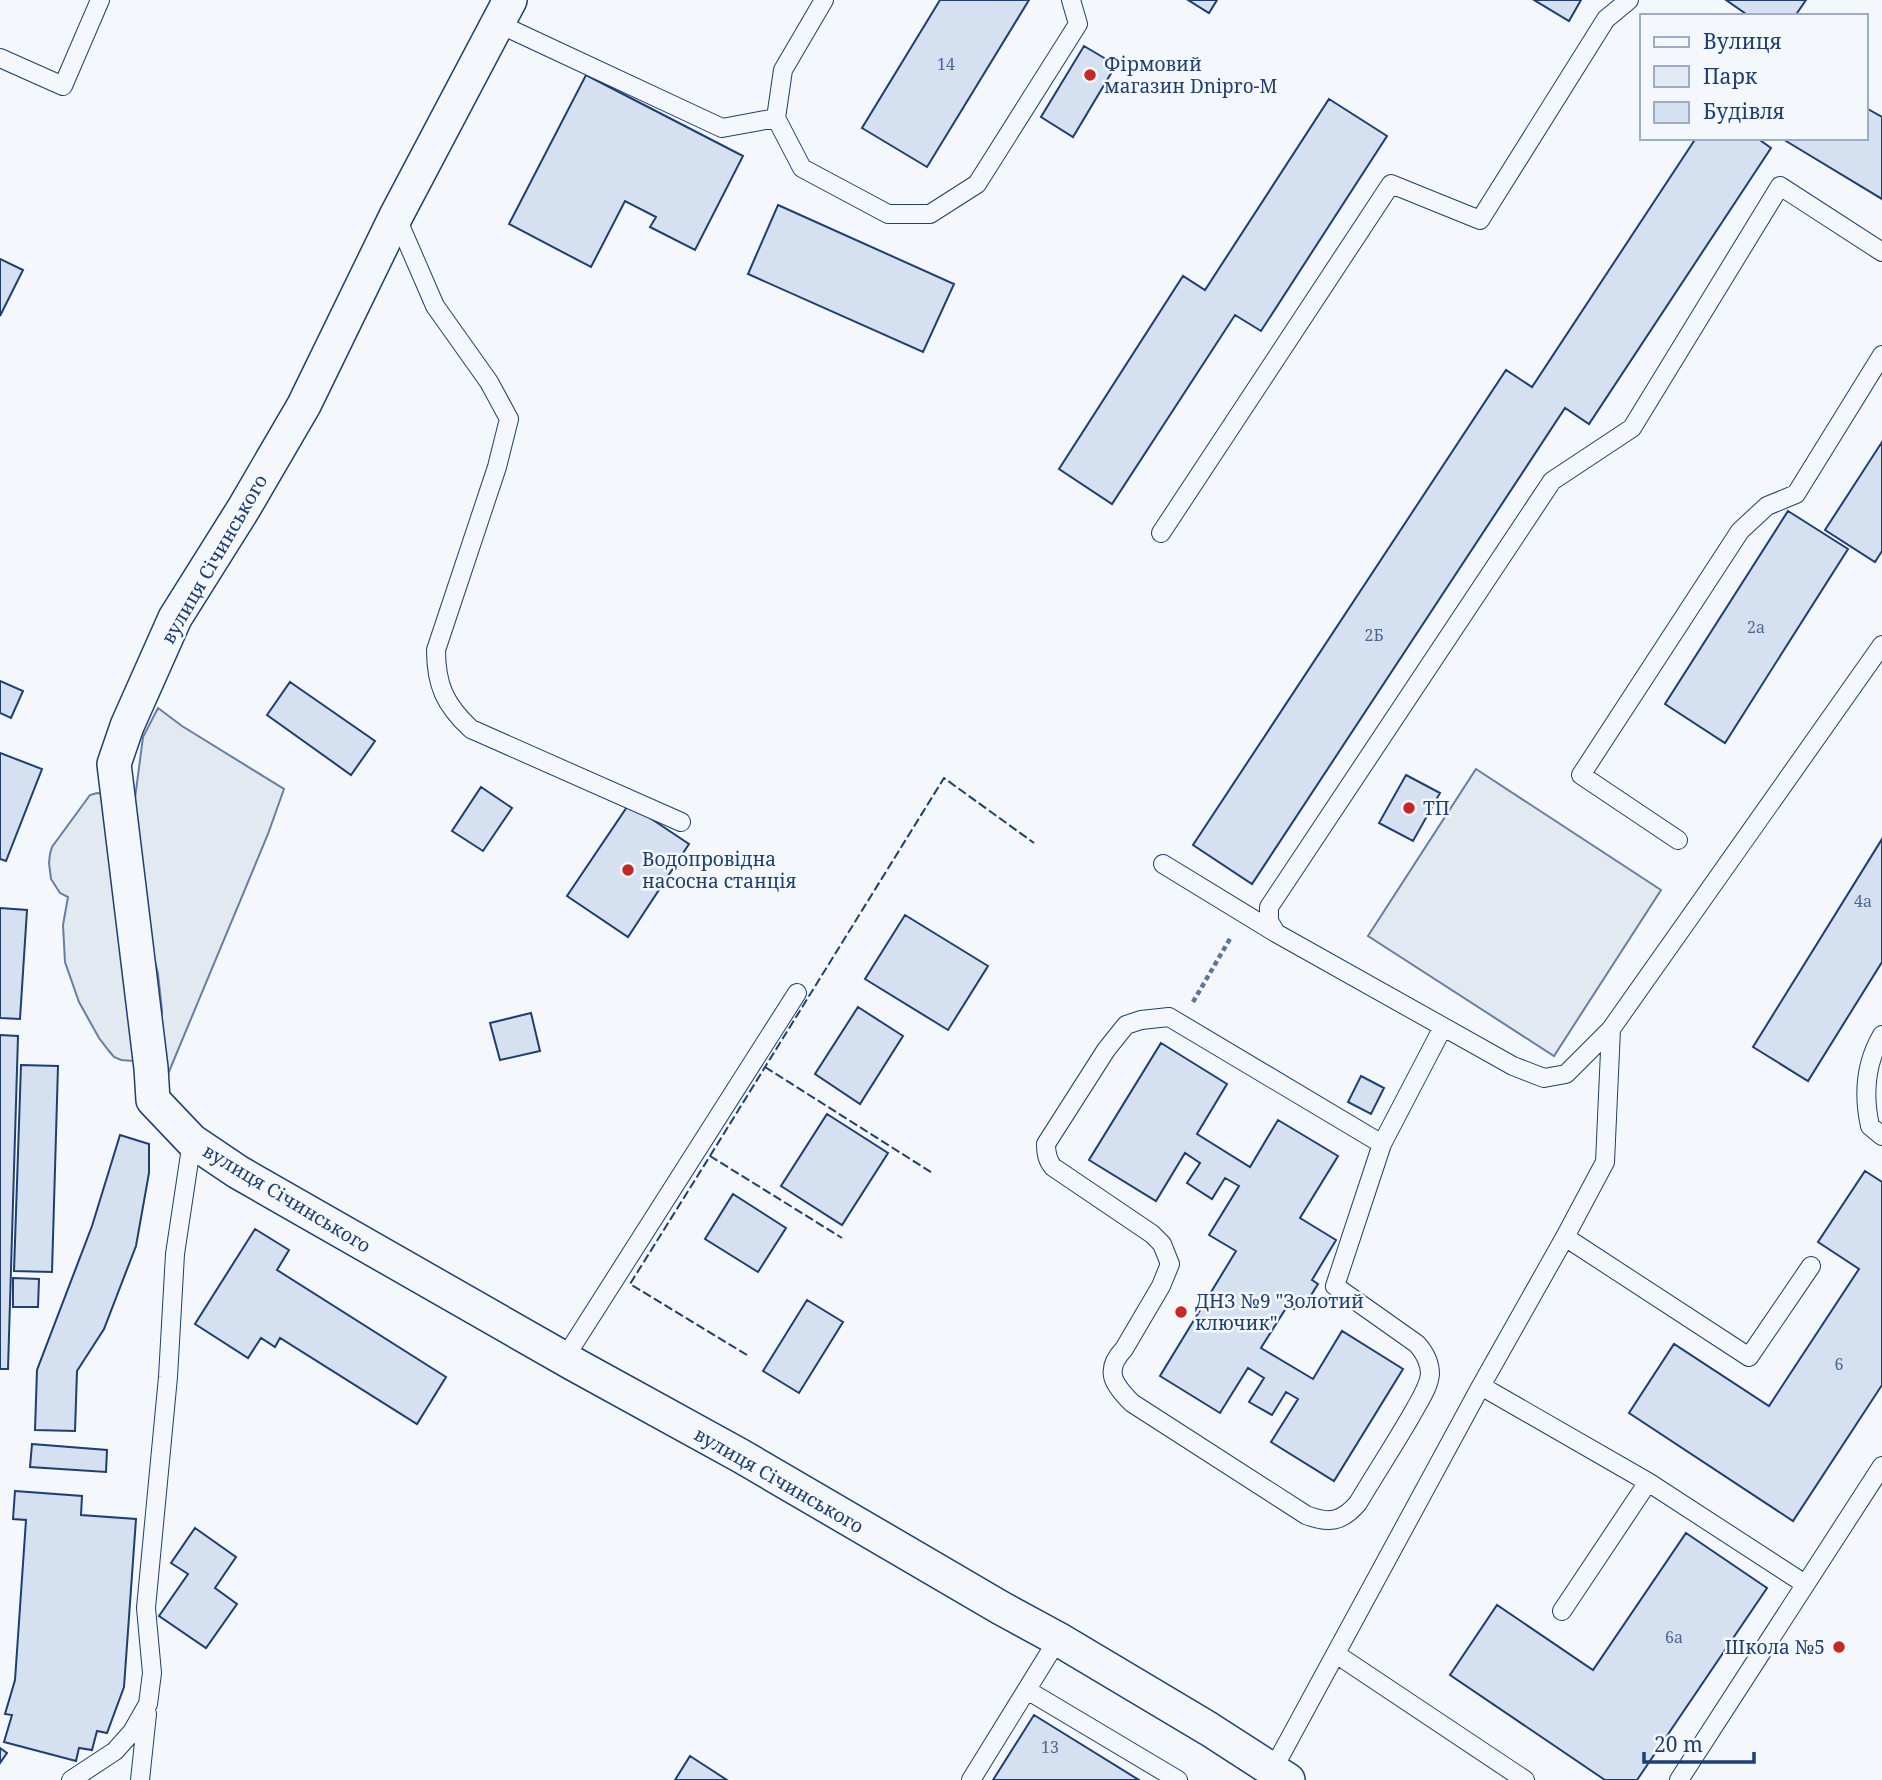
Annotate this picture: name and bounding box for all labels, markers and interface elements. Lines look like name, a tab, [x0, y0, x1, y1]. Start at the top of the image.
legend	[1640, 14, 1868, 140]
text: Вулиця	[1703, 27, 1782, 55]
place label: Фірмовий магазин Dnipro-M	[1104, 51, 1277, 99]
house number: 14	[937, 53, 955, 75]
text: Парк	[1703, 62, 1758, 90]
marker: Фірмовий магазин Dnipro-M	[1082, 67, 1098, 83]
text: Будівля	[1703, 97, 1785, 125]
street label: вулиця Січинського	[155, 469, 273, 648]
house number: 2а	[1747, 616, 1765, 638]
house number: 2Б	[1364, 624, 1384, 646]
place label: ТП	[1423, 795, 1450, 821]
marker: ТП	[1401, 800, 1417, 816]
place label: Водопровідна насосна станція	[642, 846, 797, 894]
marker: Водопровідна насосна станція	[620, 862, 636, 878]
house number: 4а	[1854, 890, 1872, 912]
street label: вулиця Січинського	[198, 1138, 376, 1259]
place label: ДНЗ №9 "Золотий ключик"	[1195, 1288, 1364, 1336]
marker: ДНЗ №9 "Золотий ключик"	[1173, 1304, 1189, 1320]
house number: 6	[1835, 1353, 1844, 1375]
street label: вулиця Січинського	[690, 1421, 869, 1539]
house number: 6а	[1665, 1626, 1683, 1648]
place label: Школа №5	[1725, 1634, 1825, 1660]
marker: Школа №5	[1831, 1639, 1847, 1655]
scale bar	[1644, 1720, 1754, 1764]
text: 20 m	[1654, 1730, 1703, 1758]
house number: 13	[1041, 1736, 1059, 1758]

